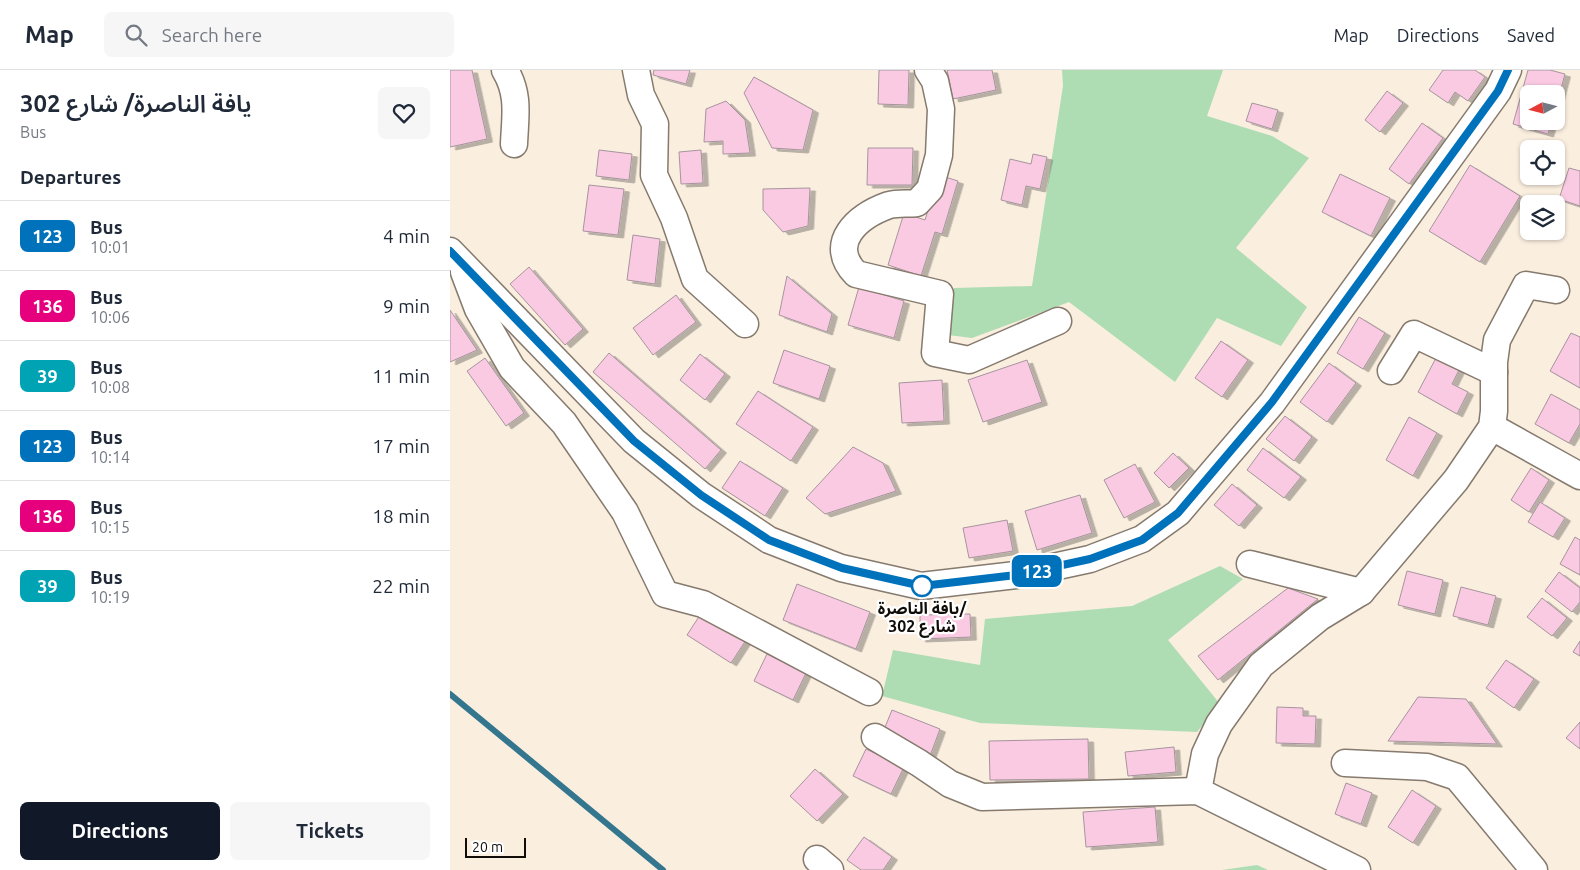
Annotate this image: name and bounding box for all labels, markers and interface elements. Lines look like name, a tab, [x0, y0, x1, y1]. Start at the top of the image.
search box	[104, 12, 454, 57]
text: Map	[25, 21, 74, 48]
icon: search	[122, 21, 150, 49]
text: Search here	[162, 24, 262, 46]
text: Map	[1333, 25, 1369, 45]
text: Directions	[1397, 25, 1479, 45]
text: Saved	[1507, 25, 1555, 45]
north arrow	[1520, 85, 1565, 130]
map controls	[1520, 85, 1565, 240]
button: heart	[378, 87, 430, 139]
text: يافة الناصرة/ شارع 302	[20, 90, 252, 117]
text: Bus	[20, 123, 46, 141]
button: locate	[1520, 140, 1565, 185]
text: Departures	[20, 166, 121, 188]
button: layers	[1520, 195, 1565, 240]
text: Bus	[90, 216, 123, 238]
text: 4 min	[383, 225, 430, 247]
text: 123	[32, 226, 63, 246]
text: 10:01	[90, 238, 130, 256]
text: Bus	[90, 286, 123, 308]
text: 9 min	[383, 295, 430, 317]
text: 136	[32, 296, 63, 316]
text: 10:06	[90, 308, 130, 326]
text: Bus	[90, 356, 123, 378]
text: 11 min	[372, 365, 430, 387]
text: 39	[37, 366, 58, 386]
text: 10:08	[90, 378, 130, 396]
text: Bus	[90, 426, 123, 448]
text: 17 min	[372, 435, 430, 457]
text: 123	[32, 436, 63, 456]
text: 10:14	[90, 448, 130, 466]
text: Bus	[90, 496, 123, 518]
text: 18 min	[372, 505, 430, 527]
text: 136	[32, 506, 63, 526]
text: 10:15	[90, 518, 130, 536]
line badge: 123	[1008, 555, 1066, 587]
text: 123	[1022, 561, 1052, 581]
text: Bus	[90, 566, 123, 588]
text: 22 min	[372, 575, 430, 597]
marker: يافة الناصرة/ شارع 302	[911, 575, 933, 597]
text: 39	[37, 576, 58, 596]
text: 10:19	[90, 588, 130, 606]
place label: يافة الناصرة/ شارع 302	[878, 599, 967, 638]
button: Directions	[20, 802, 220, 860]
button: Tickets	[230, 802, 430, 860]
scale bar	[465, 835, 526, 858]
text: 20 m	[472, 839, 503, 855]

